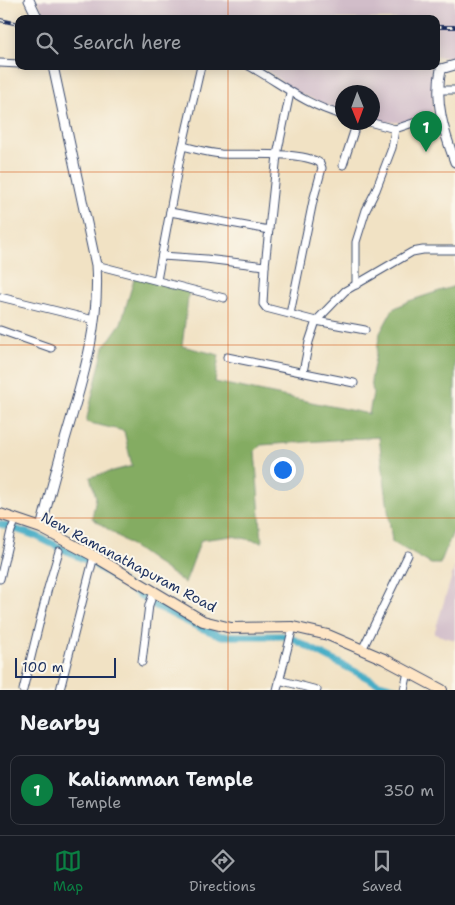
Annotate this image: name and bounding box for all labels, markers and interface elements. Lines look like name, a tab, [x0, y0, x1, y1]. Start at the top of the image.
search box	[15, 15, 440, 70]
icon: search	[33, 29, 61, 57]
text: Search here	[73, 30, 182, 55]
north arrow	[335, 85, 380, 130]
pin: 1	[410, 111, 442, 152]
your location	[270, 457, 296, 483]
street label: New Ramanathapuram Road	[38, 508, 220, 616]
scale bar	[15, 655, 116, 678]
text: 100 m	[22, 658, 64, 676]
text: Nearby	[20, 709, 100, 737]
text: Kaliamman Temple	[68, 767, 253, 792]
text: 1	[33, 780, 41, 801]
text: 350 m	[383, 780, 434, 801]
text: Temple	[68, 792, 121, 813]
tab: Map	[53, 847, 83, 895]
tab: Directions	[189, 847, 256, 895]
tab: Saved	[362, 847, 402, 895]

